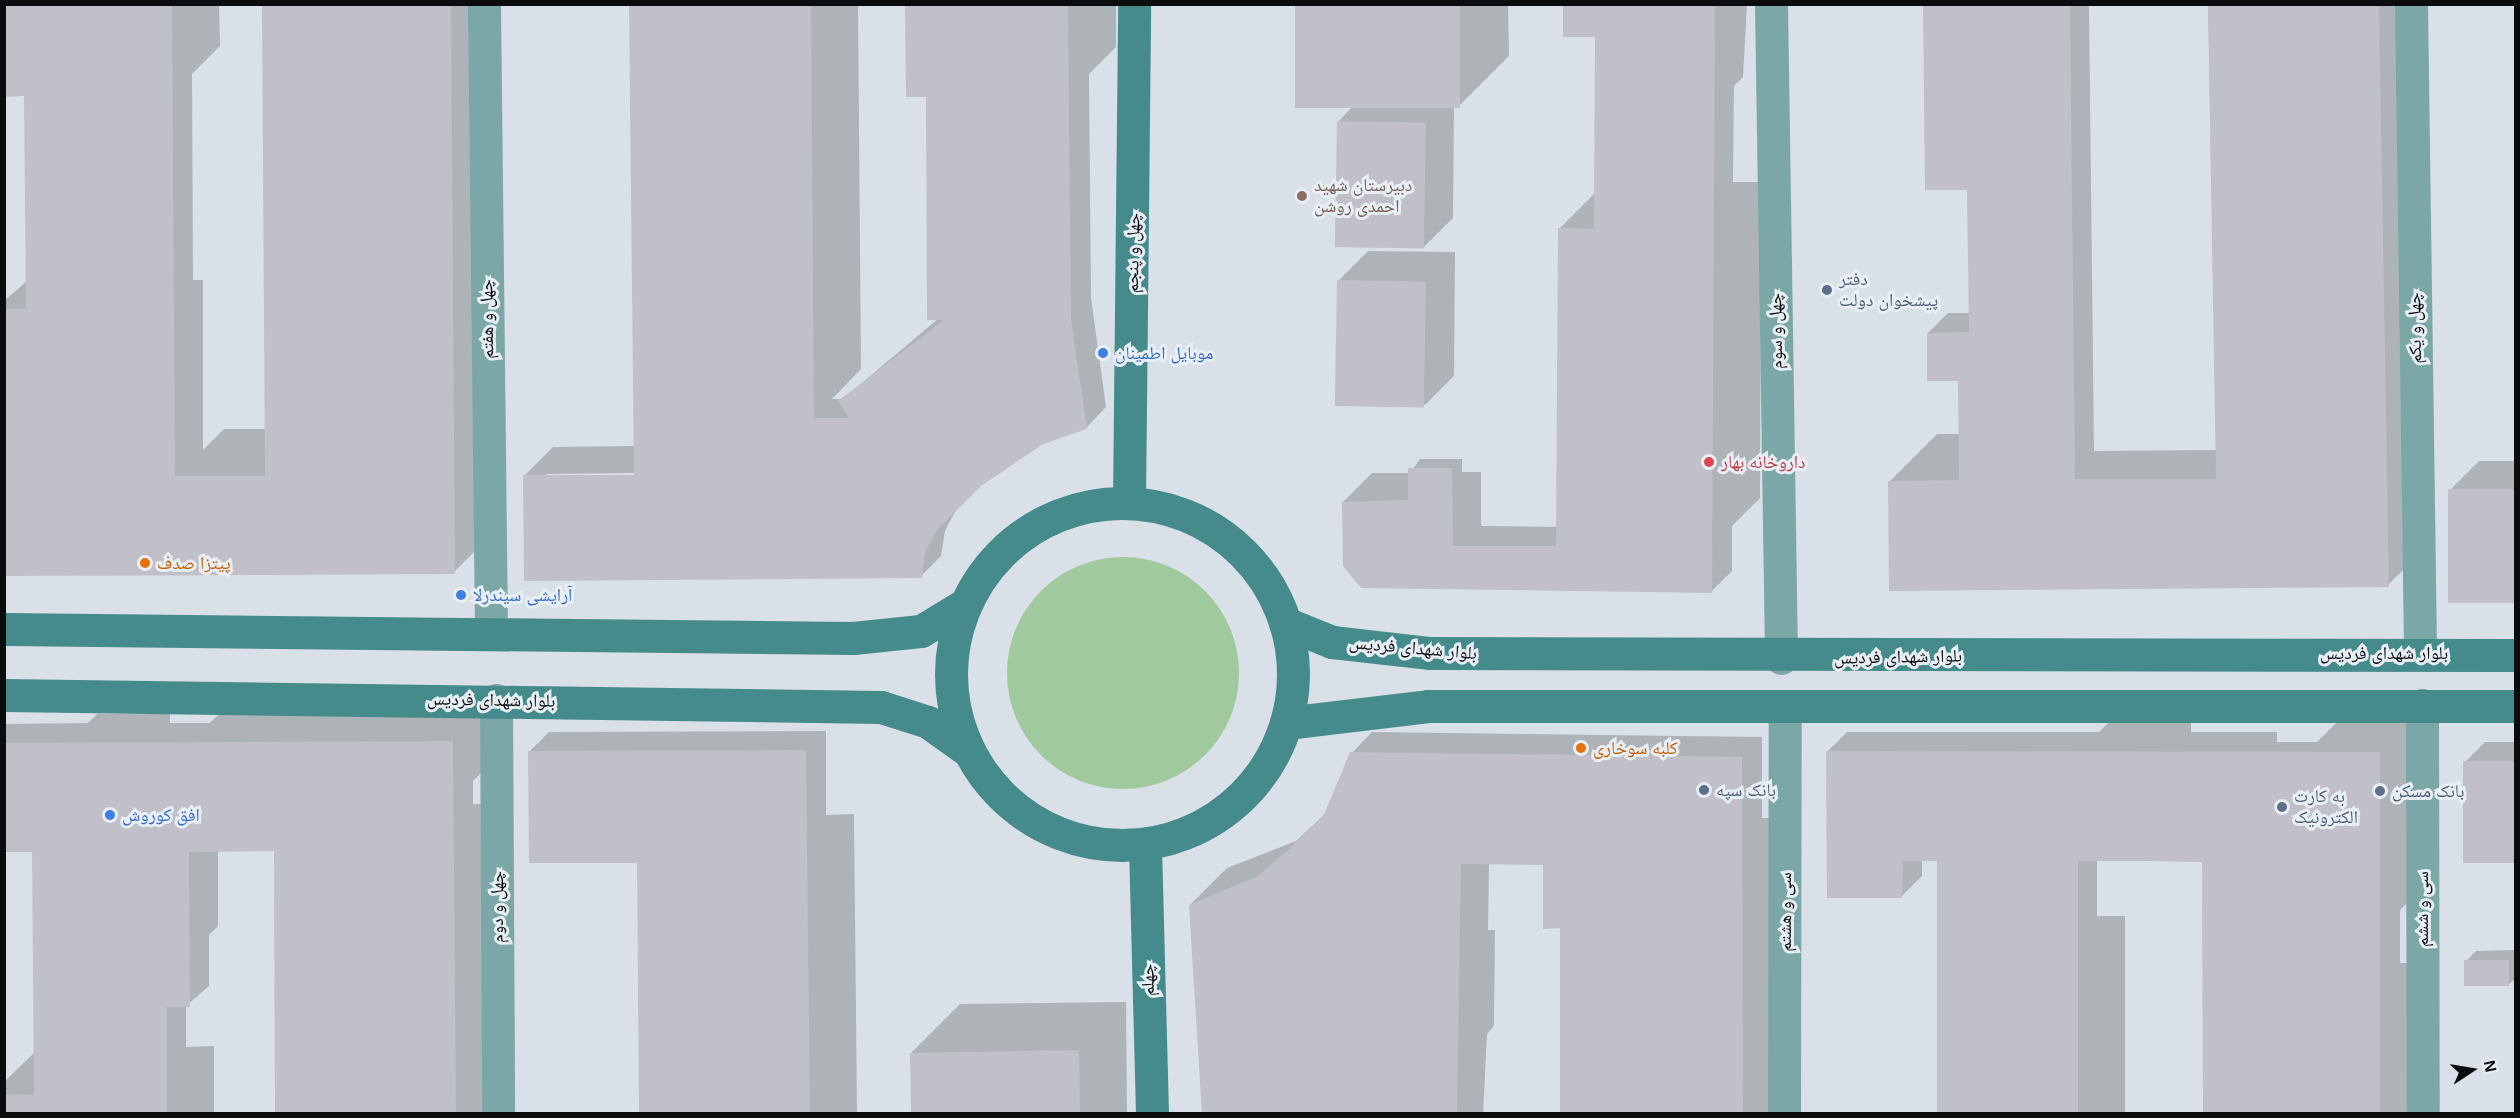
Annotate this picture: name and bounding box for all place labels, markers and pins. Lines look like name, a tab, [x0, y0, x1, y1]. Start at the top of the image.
place label: دبیرستان شهید احمدی روشن	[1314, 175, 1412, 218]
marker: دبیرستان شهید احمدی روشن	[1295, 189, 1309, 203]
place label: دفتر پیشخوان دولت	[1839, 269, 1938, 312]
marker: دفتر پیشخوان دولت	[1820, 283, 1834, 297]
place label: موبایل اطمینان	[1115, 342, 1213, 364]
marker: موبایل اطمینان	[1096, 346, 1110, 360]
place label: داروخانه بهار	[1721, 451, 1806, 473]
marker: داروخانه بهار	[1702, 455, 1716, 469]
place label: پیتزا صدف	[157, 552, 231, 574]
marker: پیتزا صدف	[138, 556, 152, 570]
place label: آرایشی سیندرلا	[473, 584, 572, 606]
marker: آرایشی سیندرلا	[454, 588, 468, 602]
place label: کلبه سوخاری	[1593, 737, 1678, 759]
marker: کلبه سوخاری	[1574, 741, 1588, 755]
place label: بانک سپه	[1716, 779, 1776, 801]
place label: بانک مسکن	[2392, 780, 2464, 802]
marker: بانک سپه	[1697, 783, 1711, 797]
marker: بانک مسکن	[2373, 784, 2387, 798]
place label: به کارت الکترونیک	[2294, 786, 2358, 828]
marker: به کارت الکترونیک	[2275, 800, 2289, 814]
place label: افق کوروش	[122, 804, 200, 826]
marker: افق کوروش	[103, 808, 117, 822]

